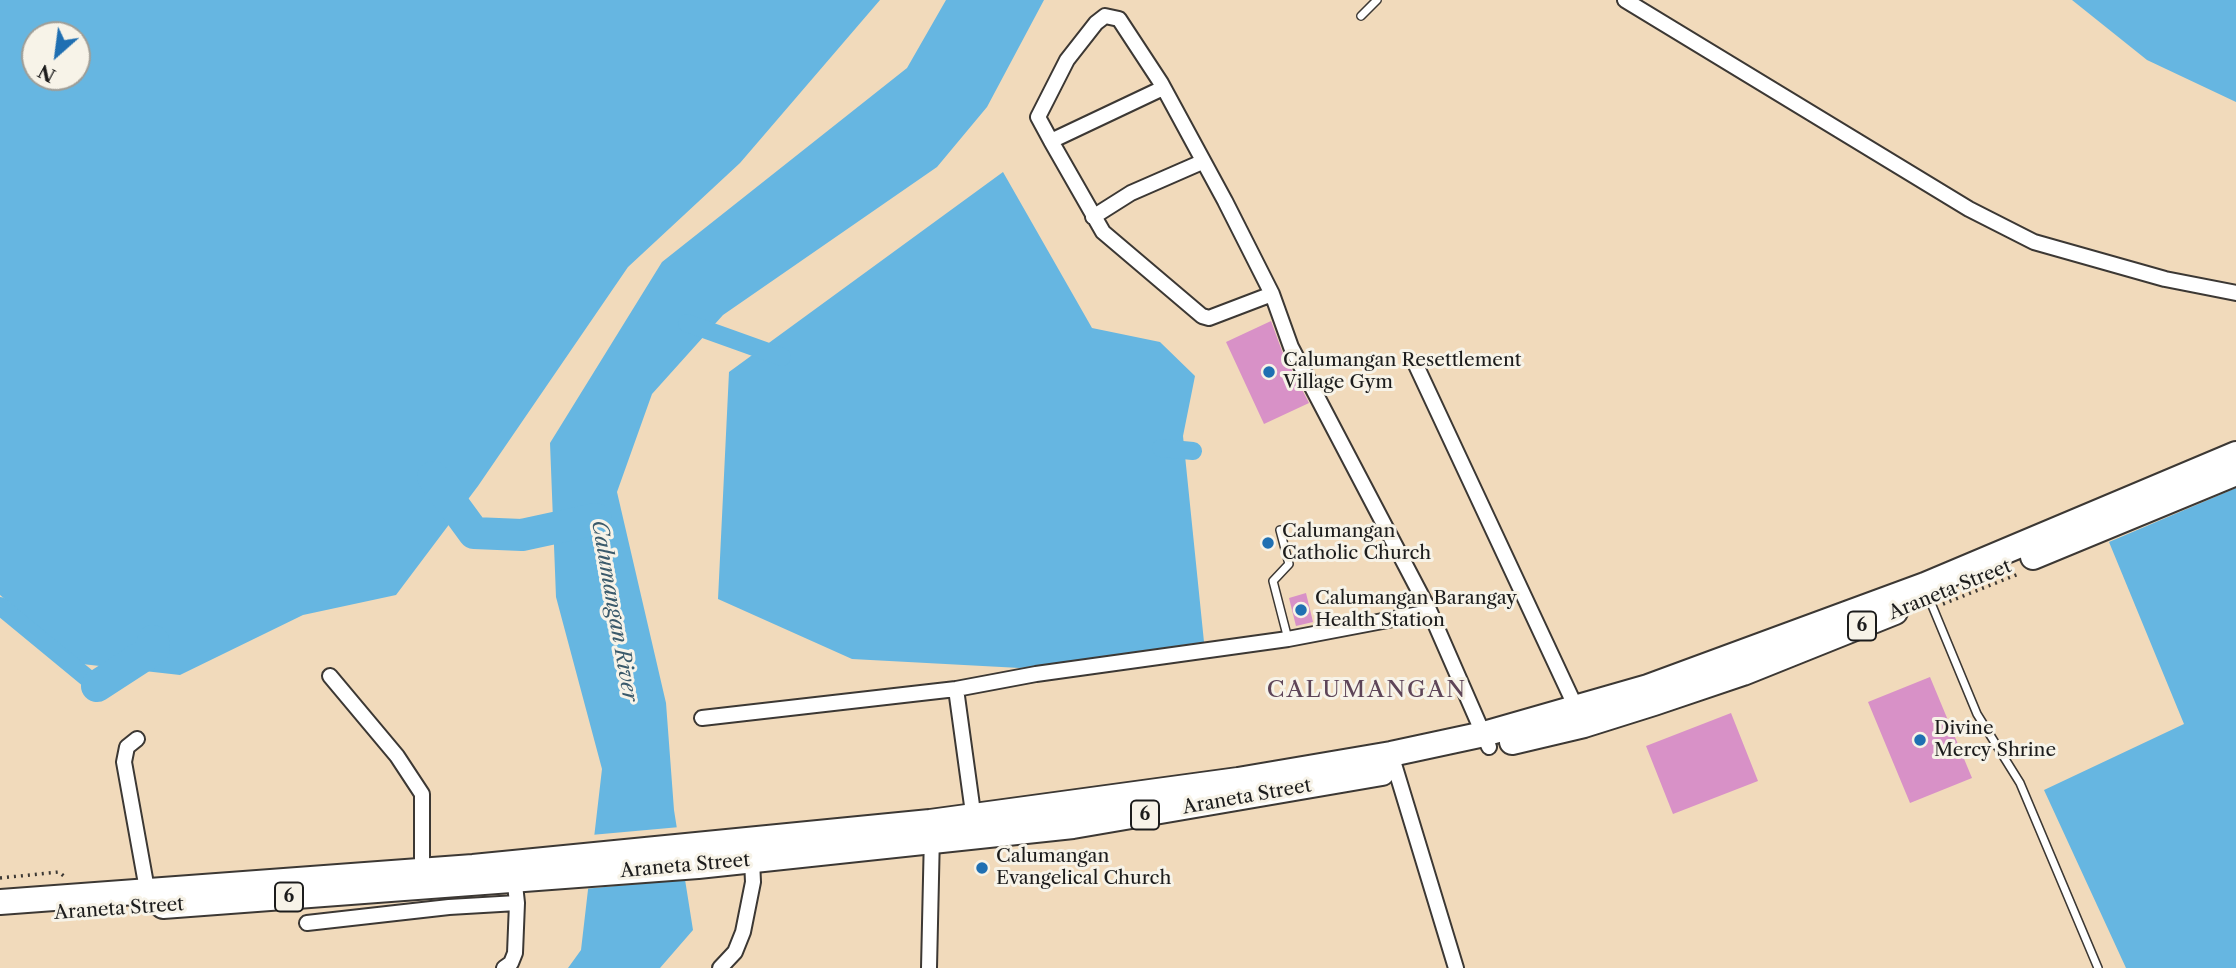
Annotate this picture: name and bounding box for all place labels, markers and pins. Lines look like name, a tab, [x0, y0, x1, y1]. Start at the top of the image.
place label: Calumangan Resettlement Village Gym	[1283, 350, 1522, 394]
marker: Calumangan Resettlement Village Gym	[1261, 364, 1277, 380]
place label: Calumangan Catholic Church	[1282, 521, 1431, 565]
marker: Calumangan Catholic Church	[1260, 535, 1276, 551]
place label: Calumangan Barangay Health Station	[1315, 588, 1517, 632]
marker: Calumangan Barangay Health Station	[1293, 602, 1309, 618]
place label: Divine Mercy Shrine	[1934, 718, 2056, 762]
marker: Divine Mercy Shrine	[1912, 732, 1928, 748]
place label: Calumangan Evangelical Church	[996, 846, 1171, 890]
marker: Calumangan Evangelical Church	[974, 860, 990, 876]

